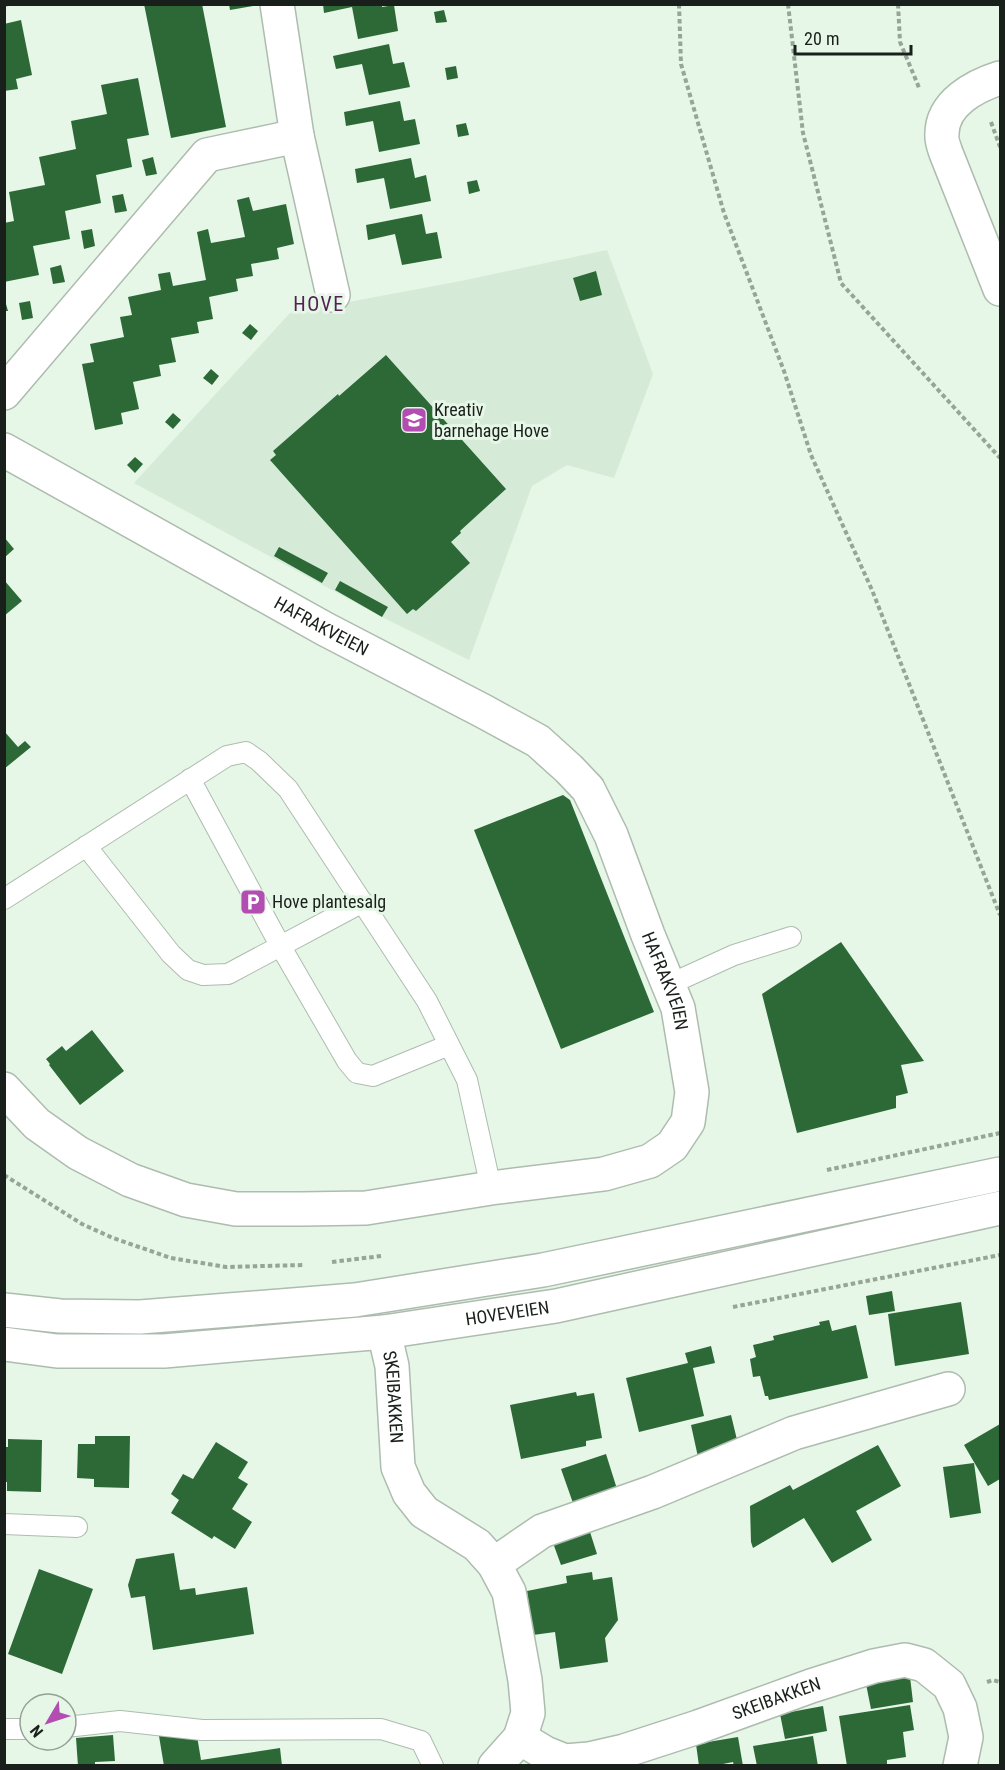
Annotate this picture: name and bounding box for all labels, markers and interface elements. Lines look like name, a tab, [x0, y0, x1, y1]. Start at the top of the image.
scale bar	[795, 18, 910, 56]
text: 20 m	[804, 28, 839, 49]
district label: HOVE	[293, 292, 345, 316]
place label: Kreativ barnehage Hove	[434, 399, 549, 441]
school or university icon: Kreativ barnehage Hove	[399, 405, 429, 435]
street label: HAFRAKVEIEN	[271, 592, 372, 660]
parking icon: Hove plantesalg	[238, 887, 268, 917]
place label: Hove plantesalg	[272, 891, 386, 912]
street label: HAFRAKVEIEN	[638, 928, 693, 1032]
street label: HOVEVEIEN	[464, 1296, 551, 1330]
street label: SKEIBAKKEN	[379, 1349, 408, 1444]
street label: SKEIBAKKEN	[729, 1673, 823, 1724]
north arrow	[18, 1692, 78, 1752]
text: N	[26, 1721, 47, 1741]

